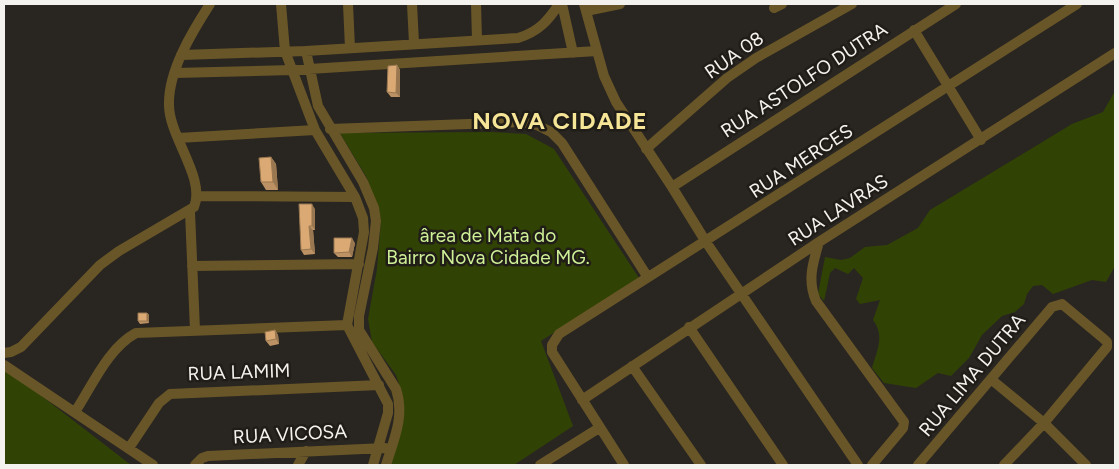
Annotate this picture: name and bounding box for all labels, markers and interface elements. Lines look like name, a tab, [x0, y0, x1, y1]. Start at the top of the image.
street label: RUA ASTOLFO DUTRA	[716, 17, 892, 142]
street label: RUA 08	[700, 26, 768, 84]
district label: NOVA CIDADE	[472, 106, 648, 135]
street label: RUA MERCES	[745, 119, 857, 203]
street label: RUA LAVRAS	[784, 169, 892, 251]
park label: ârea de Mata do Bairro Nova Cidade MG.	[386, 224, 590, 269]
street label: RUA LIMA DUTRA	[914, 309, 1030, 441]
street label: RUA LAMIM	[187, 359, 291, 385]
street label: RUA VICOSA	[232, 420, 348, 448]

